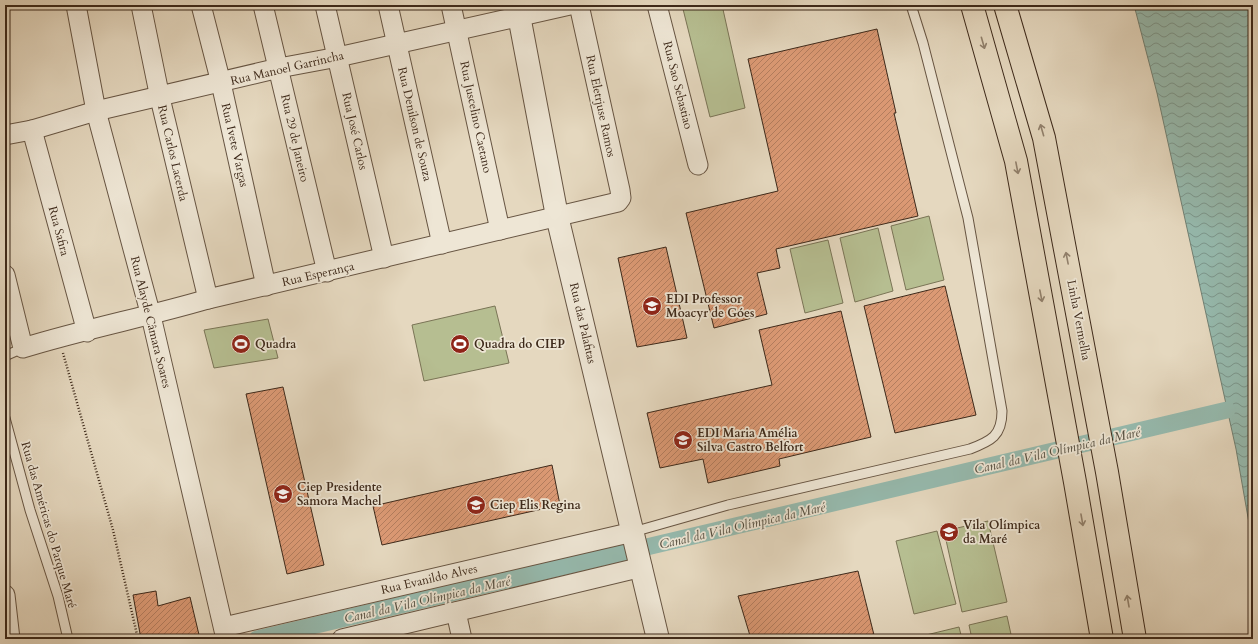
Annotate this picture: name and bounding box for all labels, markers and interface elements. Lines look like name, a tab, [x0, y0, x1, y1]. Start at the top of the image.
one-way arrow	[980, 36, 987, 49]
street label: Rua Sao Sebastiao	[659, 39, 697, 131]
street label: Rua Manoel Garrincha	[229, 47, 346, 89]
street label: Rua Eletrjuse Ramos	[582, 53, 620, 159]
street label: Rua Juscelino Caetano	[456, 60, 496, 175]
street label: Rua Denilson de Souza	[394, 65, 436, 184]
street label: Rua José Carlos	[338, 91, 372, 171]
street label: Rua 29 de Janeiro	[277, 93, 313, 184]
street label: Rua Ivete Vargas	[218, 101, 252, 189]
street label: Rua Carlos Lacerda	[154, 103, 192, 203]
one-way arrow	[1038, 124, 1045, 137]
one-way arrow	[1013, 161, 1021, 174]
street label: Rua Safira	[45, 204, 74, 258]
one-way arrow	[1063, 252, 1071, 265]
street label: Rua Alayde Câmara Soares	[127, 254, 175, 390]
street label: Rua Esperança	[280, 258, 356, 290]
street label: Linha Vermelha	[1063, 278, 1095, 362]
street label: Rua das Palafitas	[566, 281, 600, 365]
one-way arrow	[1037, 289, 1045, 302]
place label: EDI Professor Moacyr de Góes	[666, 291, 754, 321]
school or university icon: EDI Professor Moacyr de Góes	[641, 295, 663, 317]
sports icon: Quadra	[230, 333, 252, 355]
sports icon: Quadra do CIEP	[449, 333, 471, 355]
place label: Quadra	[255, 336, 296, 352]
place label: Quadra do CIEP	[474, 336, 565, 352]
water label: Canal da Vila Olímpica da Maré	[972, 423, 1143, 479]
place label: EDI Maria Amélia Silva Castro Belfort	[697, 425, 804, 455]
school or university icon: EDI Maria Amélia Silva Castro Belfort	[672, 429, 694, 451]
street label: Rua das Américas do Parque Maré	[18, 440, 80, 610]
place label: Ciep Presidente Samora Machel	[297, 479, 382, 509]
school or university icon: Ciep Presidente Samora Machel	[272, 483, 294, 505]
school or university icon: Ciep Elis Regina	[465, 494, 487, 516]
place label: Ciep Elis Regina	[490, 497, 581, 513]
water label: Canal da Vila Olímpica da Maré	[657, 498, 828, 554]
one-way arrow	[1078, 513, 1086, 526]
place label: Vila Olímpica da Maré	[963, 517, 1040, 547]
school or university icon: Vila Olímpica da Maré	[938, 521, 960, 543]
street label: Rua Evanildo Alves	[379, 560, 479, 598]
water label: Canal da Vila Olímpica da Maré	[342, 572, 513, 628]
one-way arrow	[1124, 594, 1132, 607]

